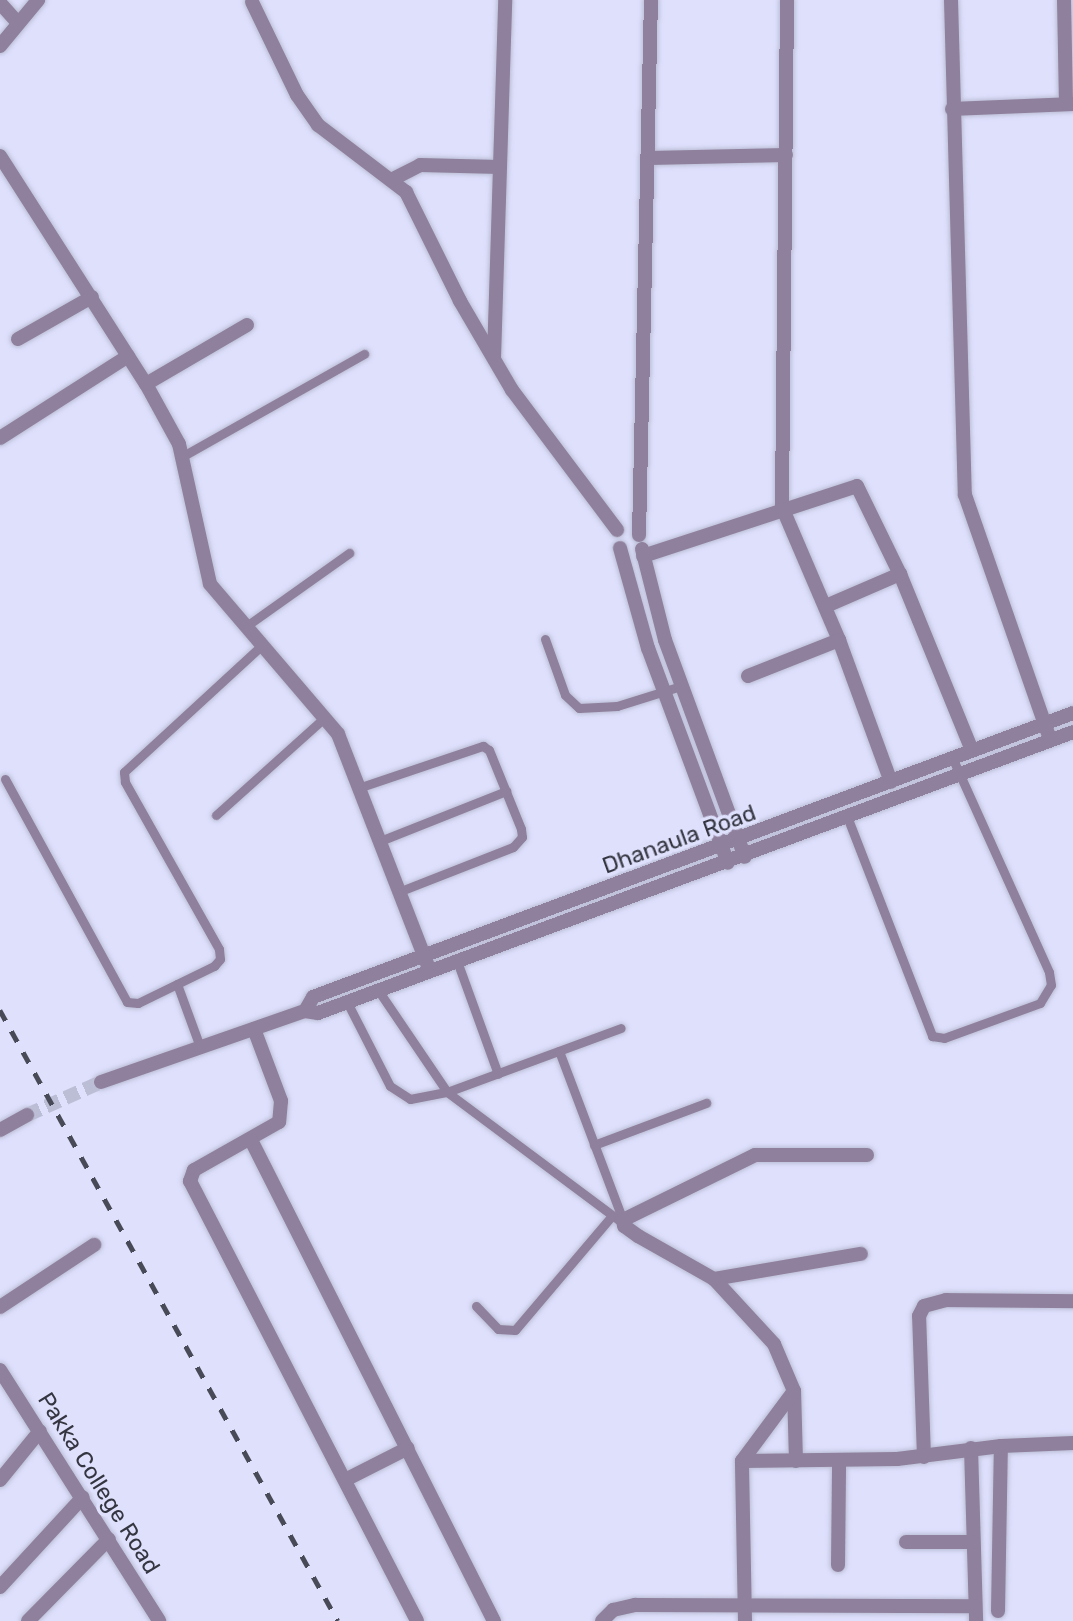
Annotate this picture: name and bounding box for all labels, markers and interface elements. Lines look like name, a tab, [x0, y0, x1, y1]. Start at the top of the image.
street label: Dhanaula Road	[598, 798, 760, 880]
street label: Pakka College Road	[32, 1387, 166, 1579]

